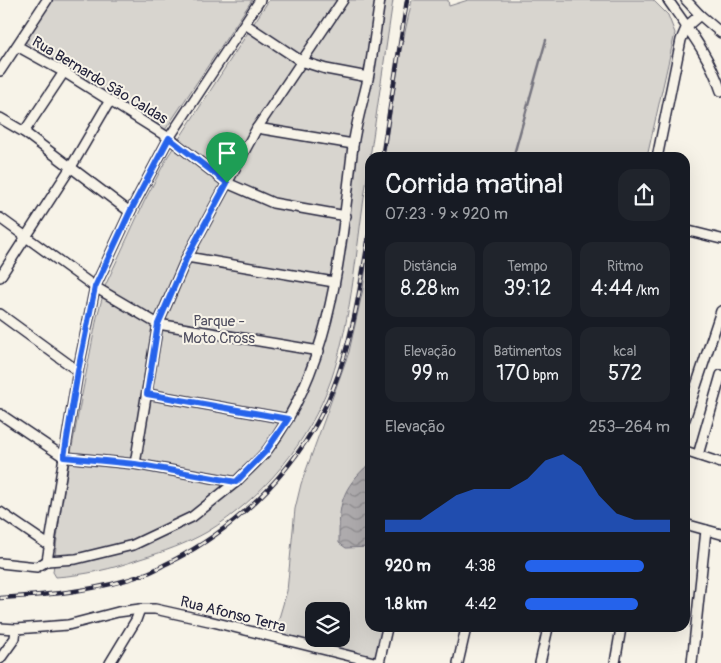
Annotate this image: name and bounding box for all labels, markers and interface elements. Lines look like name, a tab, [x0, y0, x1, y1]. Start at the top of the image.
street label: Rua Bernardo São Caldas	[28, 32, 171, 129]
pin	[206, 132, 248, 183]
icon: arrive	[213, 139, 241, 167]
text: Corrida matinal	[385, 167, 564, 202]
button: share	[618, 169, 670, 221]
text: 07:23 · 9 × 920 m	[385, 204, 508, 224]
text: Distância	[403, 258, 457, 275]
text: Tempo	[507, 258, 548, 275]
text: Ritmo	[607, 258, 643, 275]
text: 8.28	[400, 275, 438, 302]
text: 39:12	[503, 275, 552, 302]
text: 4:44	[591, 275, 633, 302]
text: km	[438, 282, 459, 299]
text: /km	[633, 282, 659, 299]
park label: Parque - Moto Cross	[183, 312, 255, 348]
text: Elevação	[404, 343, 456, 360]
text: Batimentos	[493, 343, 562, 360]
text: kcal	[614, 343, 637, 360]
text: 99	[411, 360, 433, 387]
text: 170	[496, 360, 530, 387]
text: 572	[608, 360, 642, 387]
text: m	[433, 367, 448, 384]
text: bpm	[530, 367, 559, 384]
text: Elevação	[385, 417, 445, 437]
text: 253–264 m	[589, 417, 670, 437]
text: 920 m	[385, 556, 431, 576]
text: 4:38	[465, 556, 496, 576]
street label: Rua Afonso Terra	[178, 592, 288, 637]
text: 1.8 km	[385, 594, 427, 614]
text: 4:42	[465, 594, 497, 614]
map controls	[305, 602, 350, 647]
button: layers	[305, 602, 350, 647]

